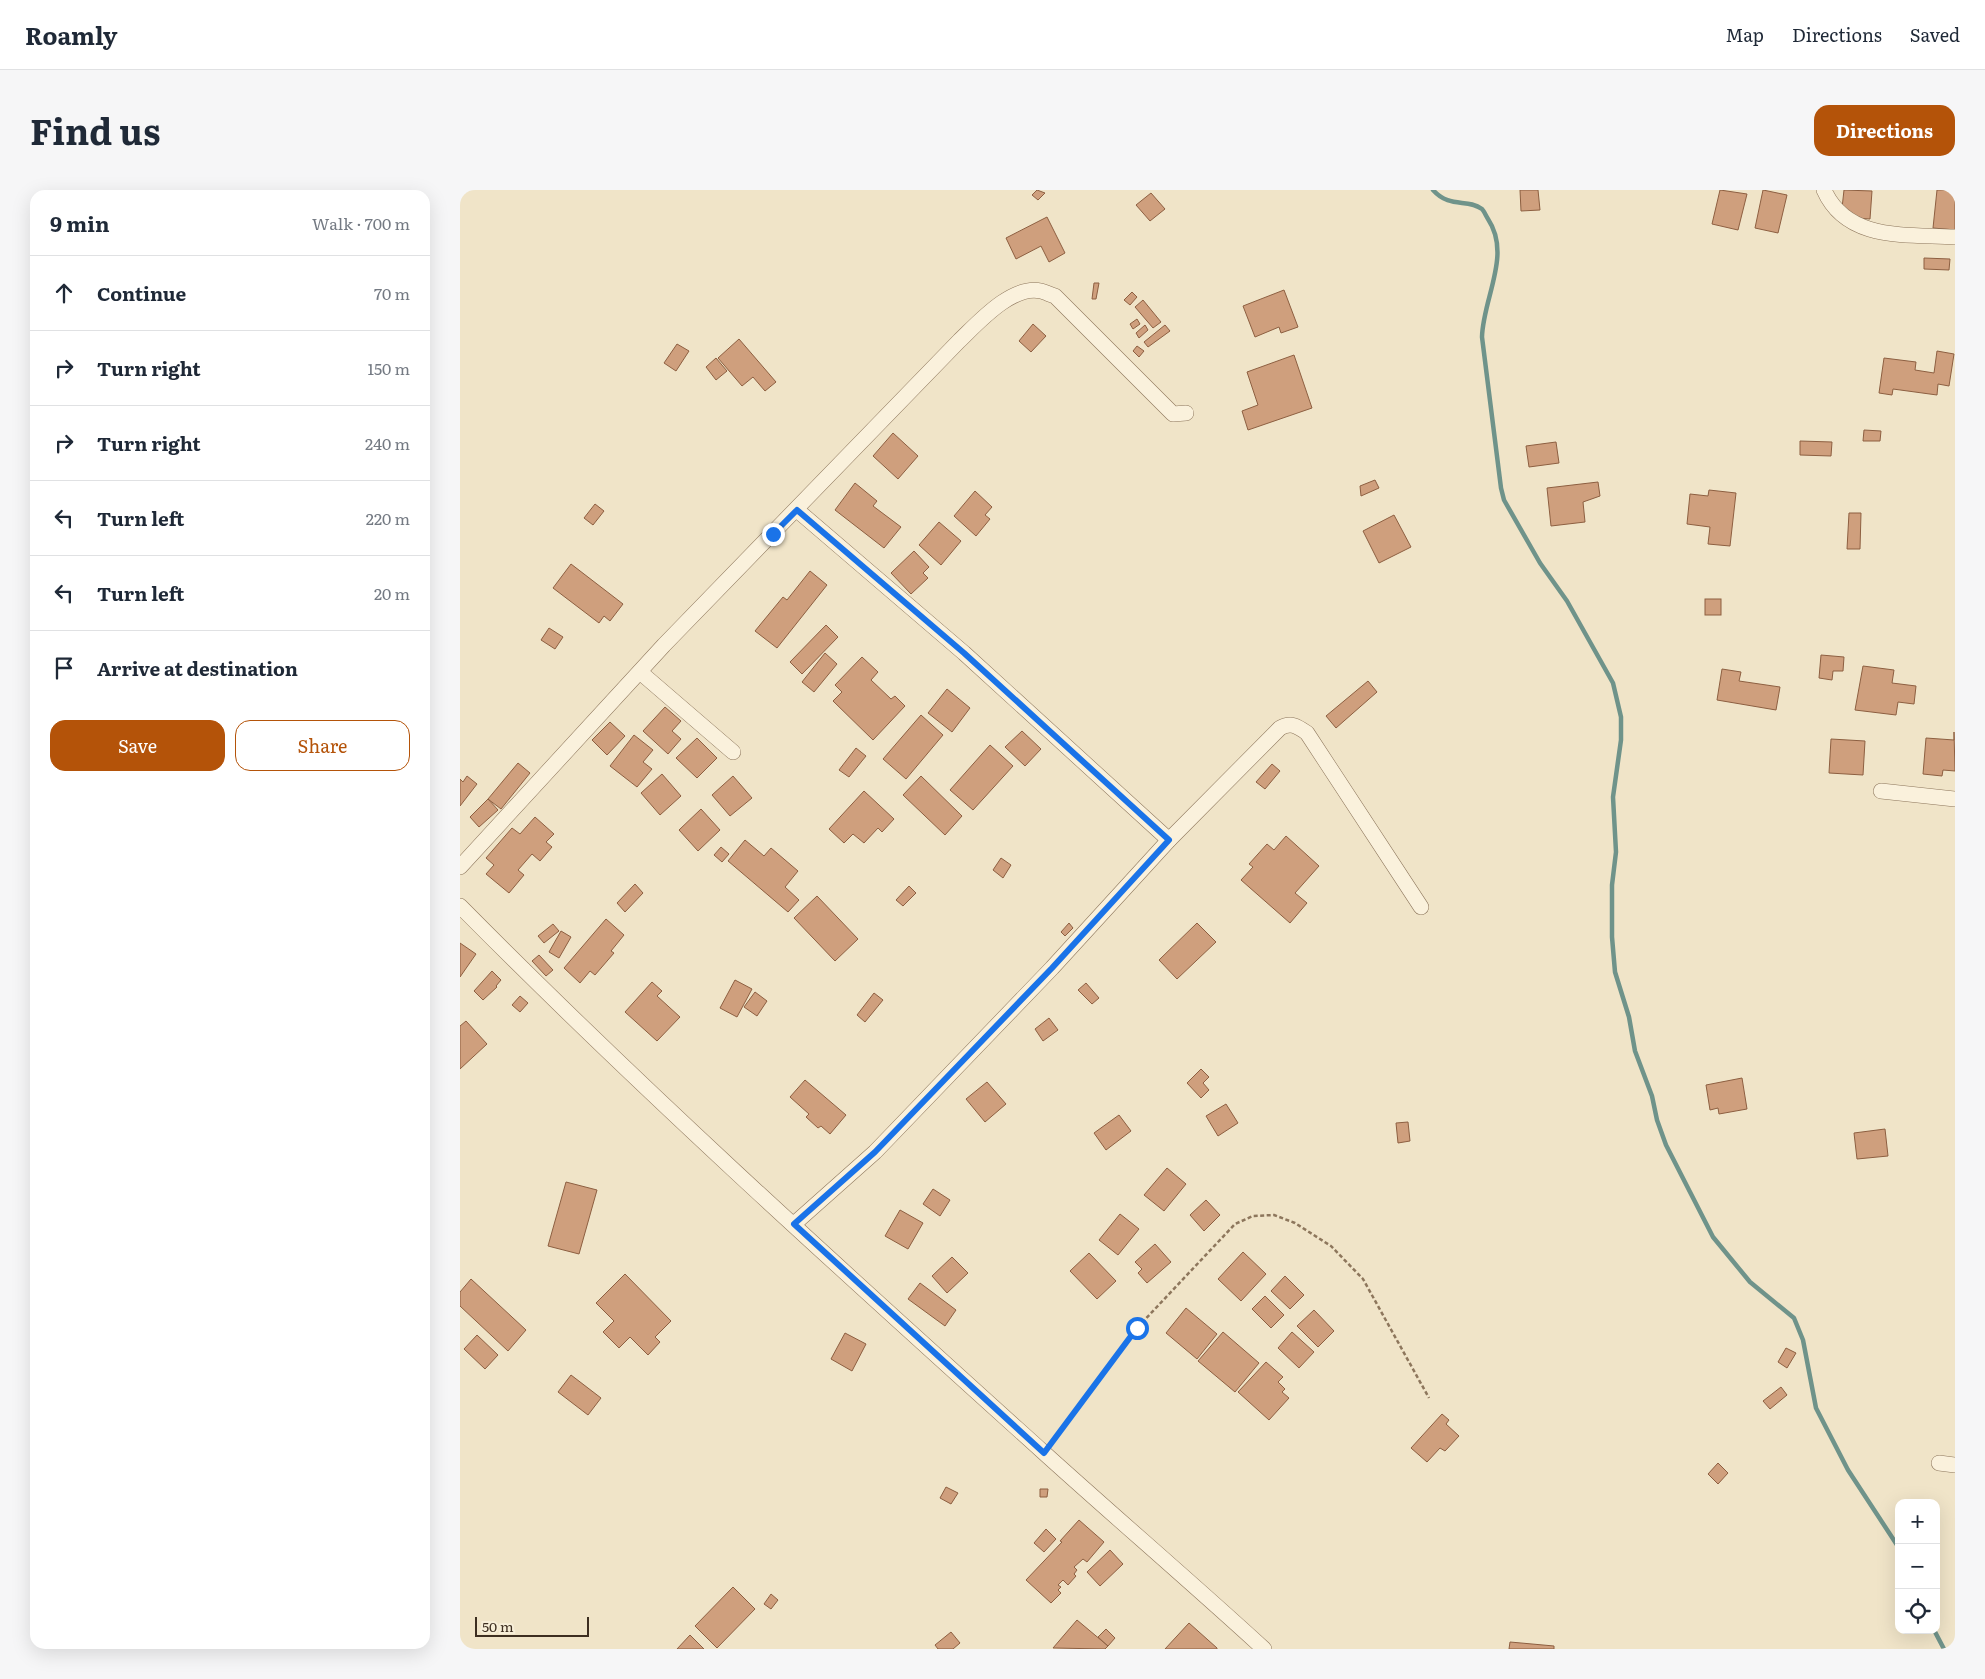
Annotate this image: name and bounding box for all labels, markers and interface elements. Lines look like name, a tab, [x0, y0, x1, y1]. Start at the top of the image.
text: Roamly	[25, 17, 118, 52]
text: Map	[1726, 21, 1764, 48]
text: Directions	[1792, 21, 1882, 48]
text: Saved	[1910, 21, 1960, 48]
text: Find us	[30, 104, 160, 156]
button: Directions	[1814, 105, 1955, 156]
text: 9 min	[50, 207, 110, 238]
text: Walk · 700 m	[312, 211, 410, 235]
icon: ahead	[50, 279, 78, 307]
text: Continue	[97, 279, 186, 307]
text: 70 m	[374, 281, 410, 305]
icon: right	[50, 354, 78, 382]
text: Turn right	[97, 354, 201, 382]
text: 150 m	[367, 356, 410, 380]
icon: right	[50, 429, 78, 457]
text: Turn right	[97, 429, 201, 457]
text: 240 m	[365, 431, 410, 455]
icon: left	[50, 504, 78, 532]
text: Turn left	[97, 504, 184, 532]
text: 220 m	[366, 506, 410, 530]
route end	[762, 523, 785, 546]
icon: left	[50, 579, 78, 607]
text: Turn left	[97, 579, 184, 607]
text: 20 m	[374, 581, 410, 605]
icon: arrive	[50, 654, 78, 682]
text: Arrive at destination	[97, 654, 298, 682]
button: Save	[50, 720, 225, 771]
button: Share	[235, 720, 410, 771]
route start	[1126, 1317, 1149, 1340]
map controls	[1895, 1499, 1940, 1634]
button: +	[1895, 1499, 1940, 1544]
button: −	[1895, 1544, 1940, 1589]
button: locate	[1895, 1589, 1940, 1634]
scale bar	[475, 1614, 589, 1637]
text: 50 m	[482, 1616, 514, 1636]

